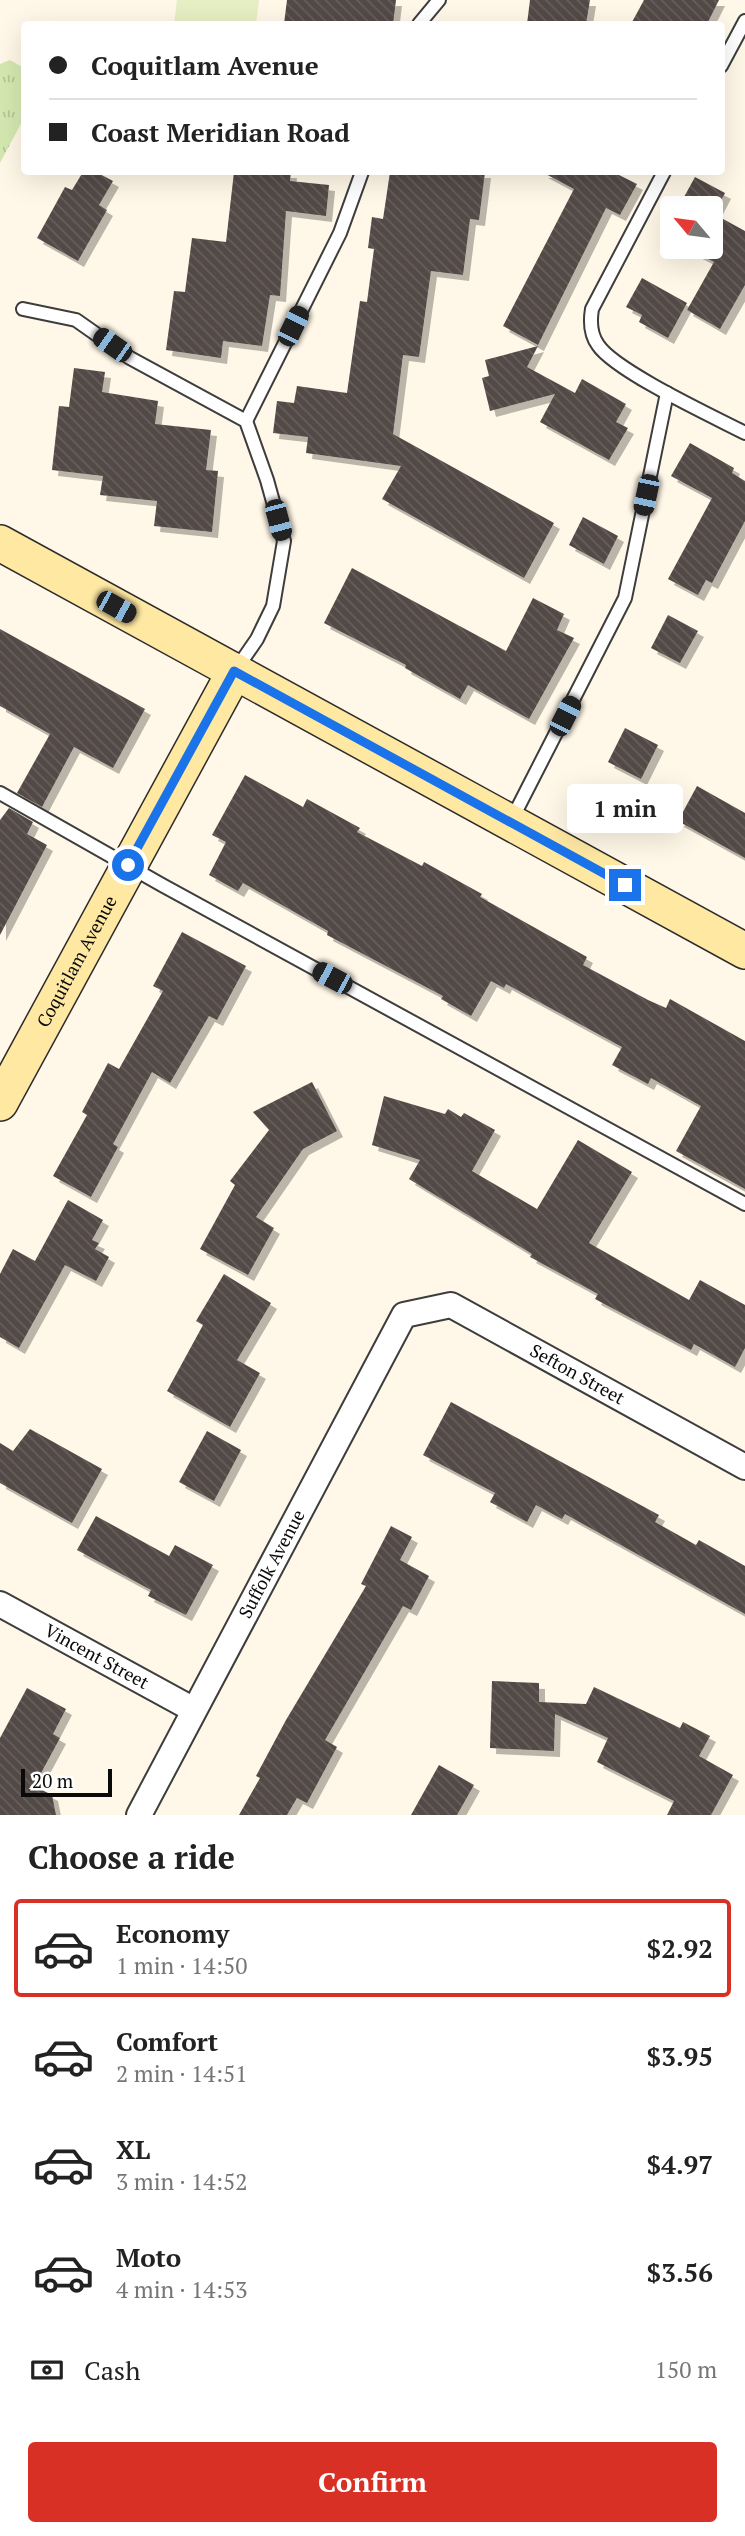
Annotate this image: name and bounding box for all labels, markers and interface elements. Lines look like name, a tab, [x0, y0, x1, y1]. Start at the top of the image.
text: Coquitlam Avenue	[91, 48, 319, 82]
text: Coast Meridian Road	[91, 115, 350, 149]
north arrow	[660, 196, 723, 259]
map controls	[660, 196, 723, 259]
car	[275, 303, 312, 349]
car	[89, 324, 136, 366]
car	[632, 472, 661, 518]
car	[263, 497, 294, 543]
car	[93, 588, 140, 626]
car	[547, 693, 584, 739]
callout: 1 min	[567, 784, 683, 832]
text: 1 min	[594, 793, 656, 824]
route start	[112, 849, 144, 881]
route end	[609, 869, 641, 901]
street label: Coquitlam Avenue	[30, 891, 122, 1031]
car	[309, 959, 356, 997]
street label: Sefton Street	[526, 1338, 629, 1410]
street label: Suffolk Avenue	[232, 1505, 310, 1622]
street label: Vincent Street	[41, 1618, 154, 1694]
scale bar	[21, 1766, 112, 1798]
text: 20 m	[32, 1768, 73, 1793]
text: Choose a ride	[28, 1836, 235, 1878]
text: Economy	[116, 1916, 229, 1950]
icon: car	[32, 1917, 95, 1980]
text: $2.92	[647, 1931, 713, 1965]
text: 1 min · 14:50	[116, 1950, 248, 1981]
text: Comfort	[116, 2024, 218, 2058]
icon: car	[32, 2025, 95, 2088]
text: $3.95	[647, 2039, 713, 2073]
text: 2 min · 14:51	[116, 2058, 248, 2089]
text: XL	[116, 2132, 150, 2166]
icon: car	[32, 2133, 95, 2196]
text: $4.97	[647, 2147, 713, 2181]
text: 3 min · 14:52	[116, 2166, 248, 2197]
text: Moto	[116, 2240, 181, 2274]
icon: car	[32, 2241, 95, 2304]
text: $3.56	[647, 2255, 713, 2289]
text: 4 min · 14:53	[116, 2274, 248, 2305]
icon: cash	[28, 2351, 66, 2389]
text: Cash	[84, 2353, 140, 2387]
text: 150 m	[655, 2354, 717, 2385]
button: Confirm	[28, 2442, 717, 2522]

